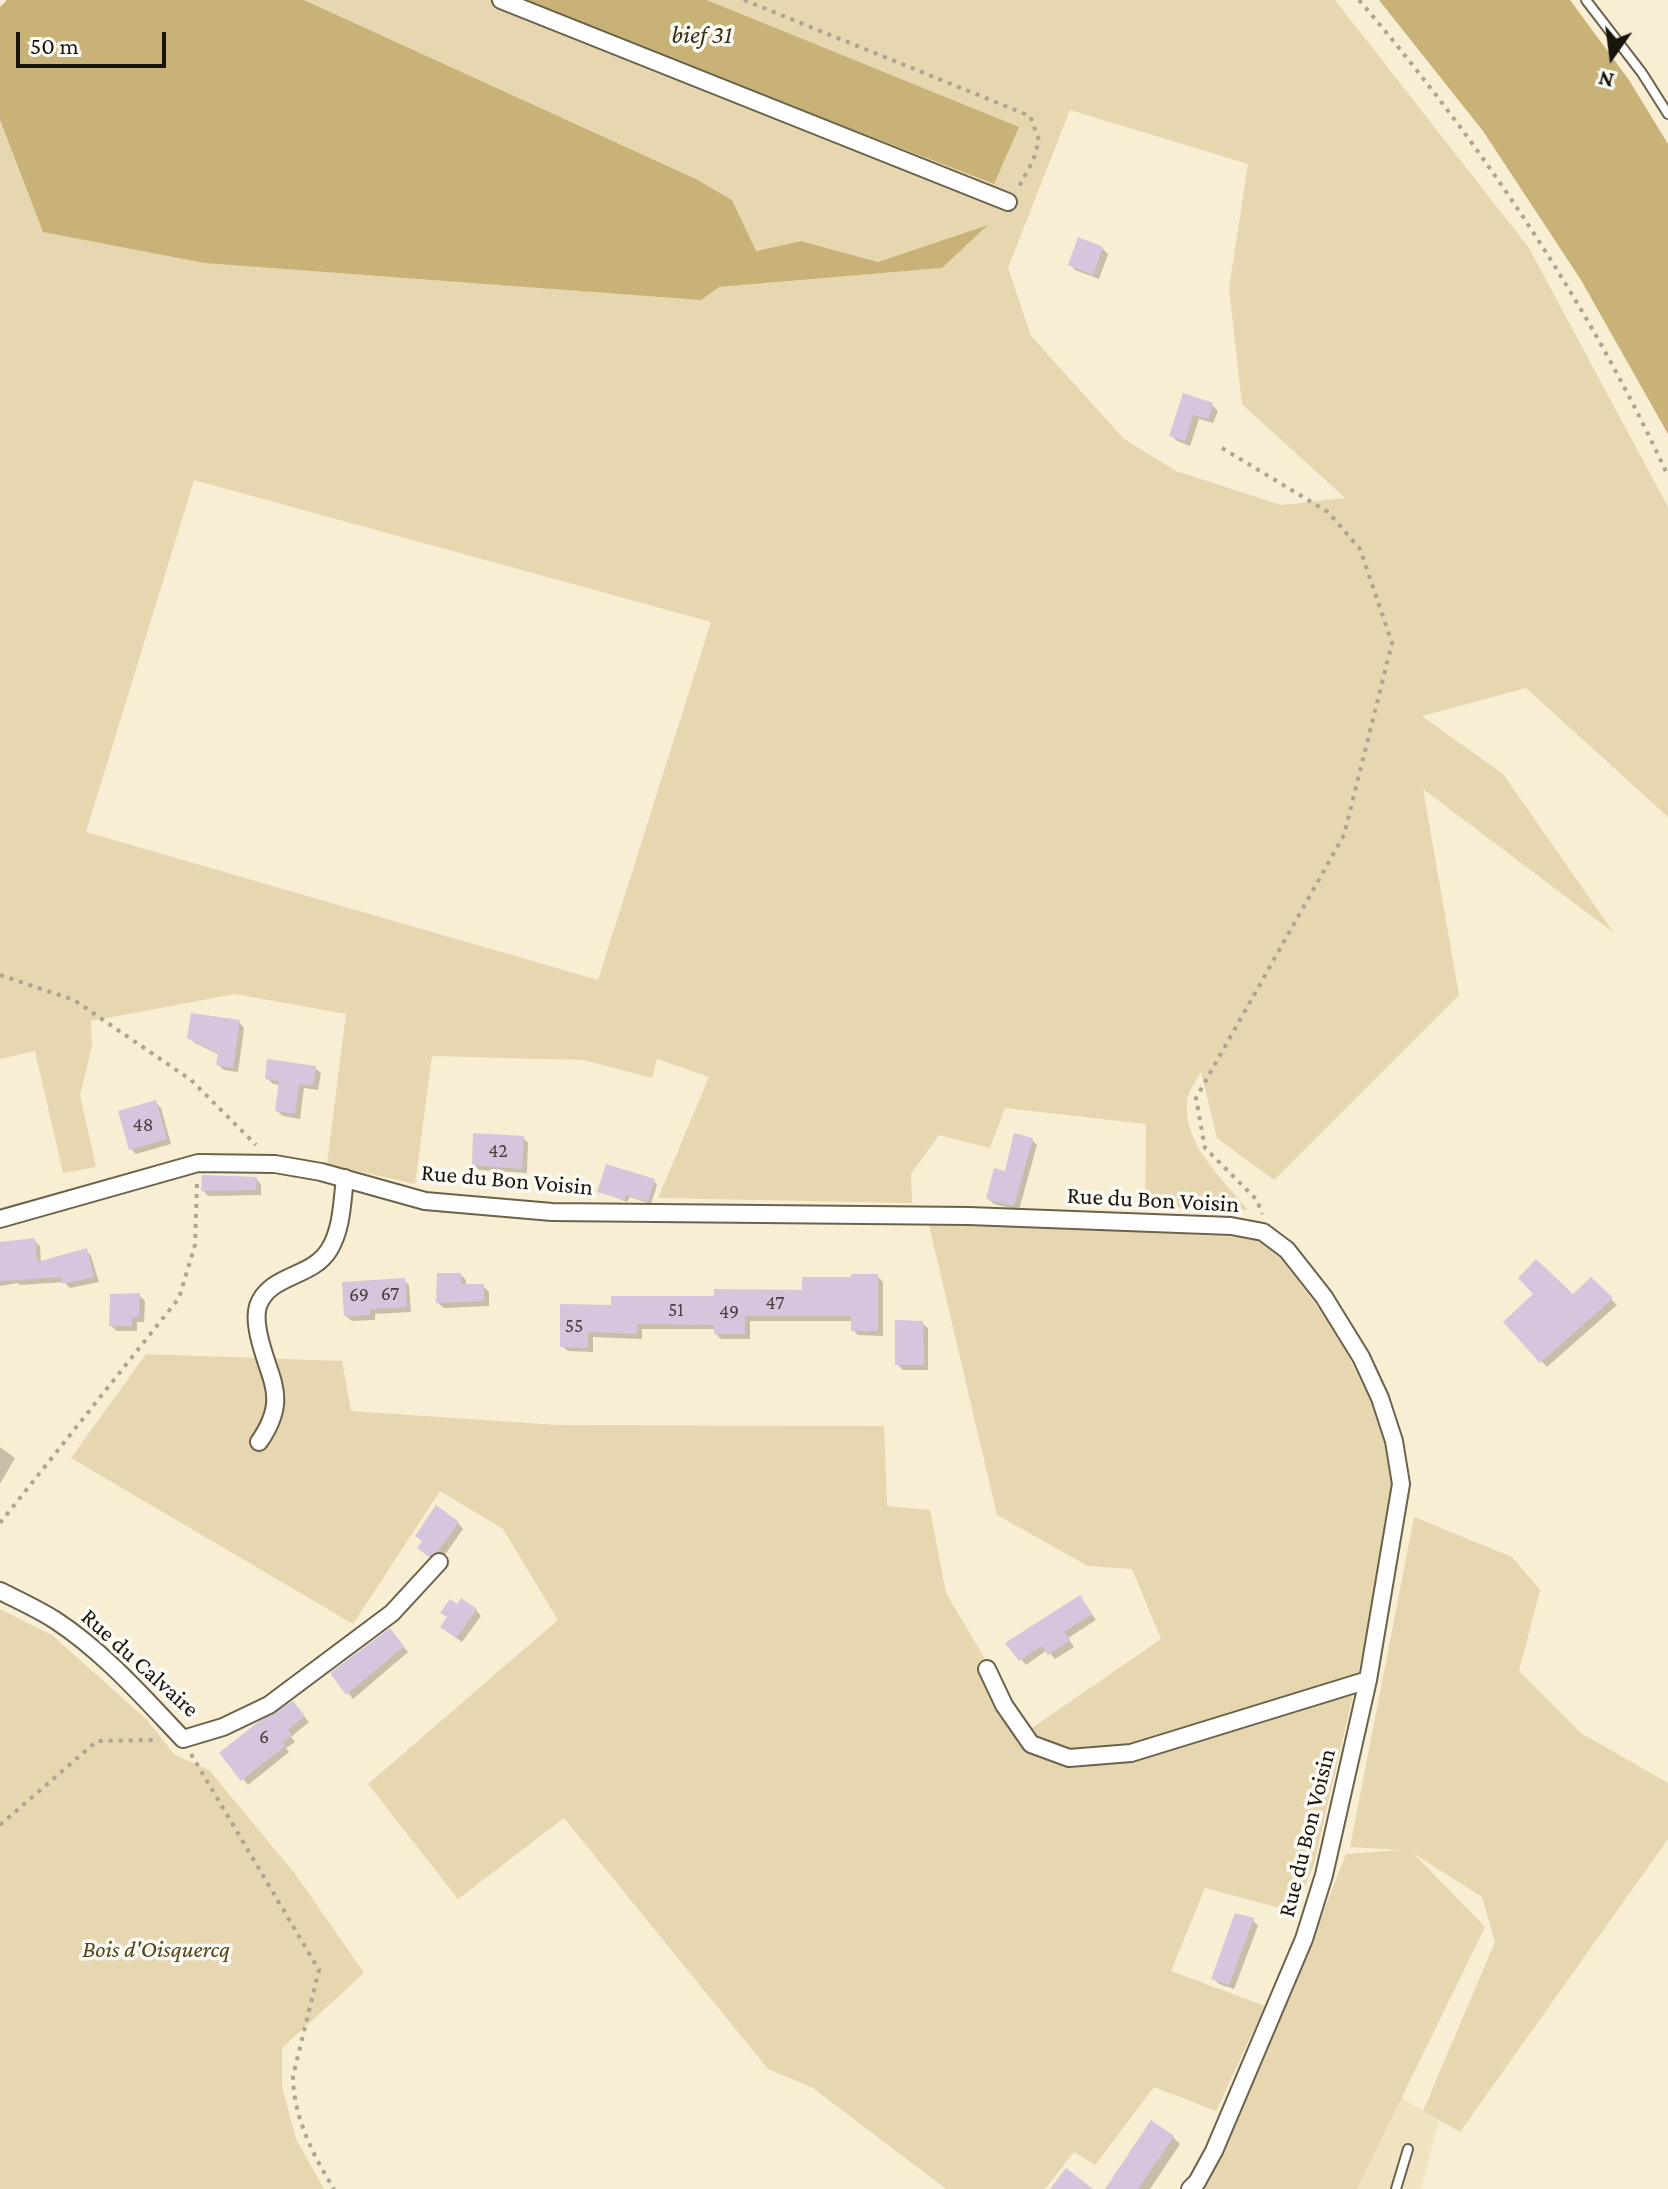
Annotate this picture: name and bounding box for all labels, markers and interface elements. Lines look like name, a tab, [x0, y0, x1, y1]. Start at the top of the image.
scale bar	[20, 16, 170, 66]
north arrow	[1572, 16, 1652, 96]
water label: bief 31	[672, 19, 732, 51]
text: 50 m	[30, 32, 79, 59]
text: N	[1596, 66, 1616, 94]
house number: 48	[133, 1113, 153, 1137]
house number: 42	[488, 1139, 508, 1163]
street label: Rue du Bon Voisin	[420, 1158, 594, 1202]
street label: Rue du Bon Voisin	[1066, 1181, 1240, 1219]
house number: 67	[381, 1282, 399, 1306]
house number: 69	[349, 1283, 369, 1307]
house number: 47	[766, 1291, 784, 1315]
house number: 51	[668, 1298, 684, 1322]
house number: 49	[719, 1300, 739, 1324]
house number: 55	[565, 1314, 583, 1338]
street label: Rue du Calvaire	[75, 1602, 205, 1724]
house number: 6	[259, 1725, 269, 1749]
street label: Rue du Bon Voisin	[1272, 1746, 1342, 1920]
park label: Bois d'Oisquercq	[82, 1936, 230, 1964]

